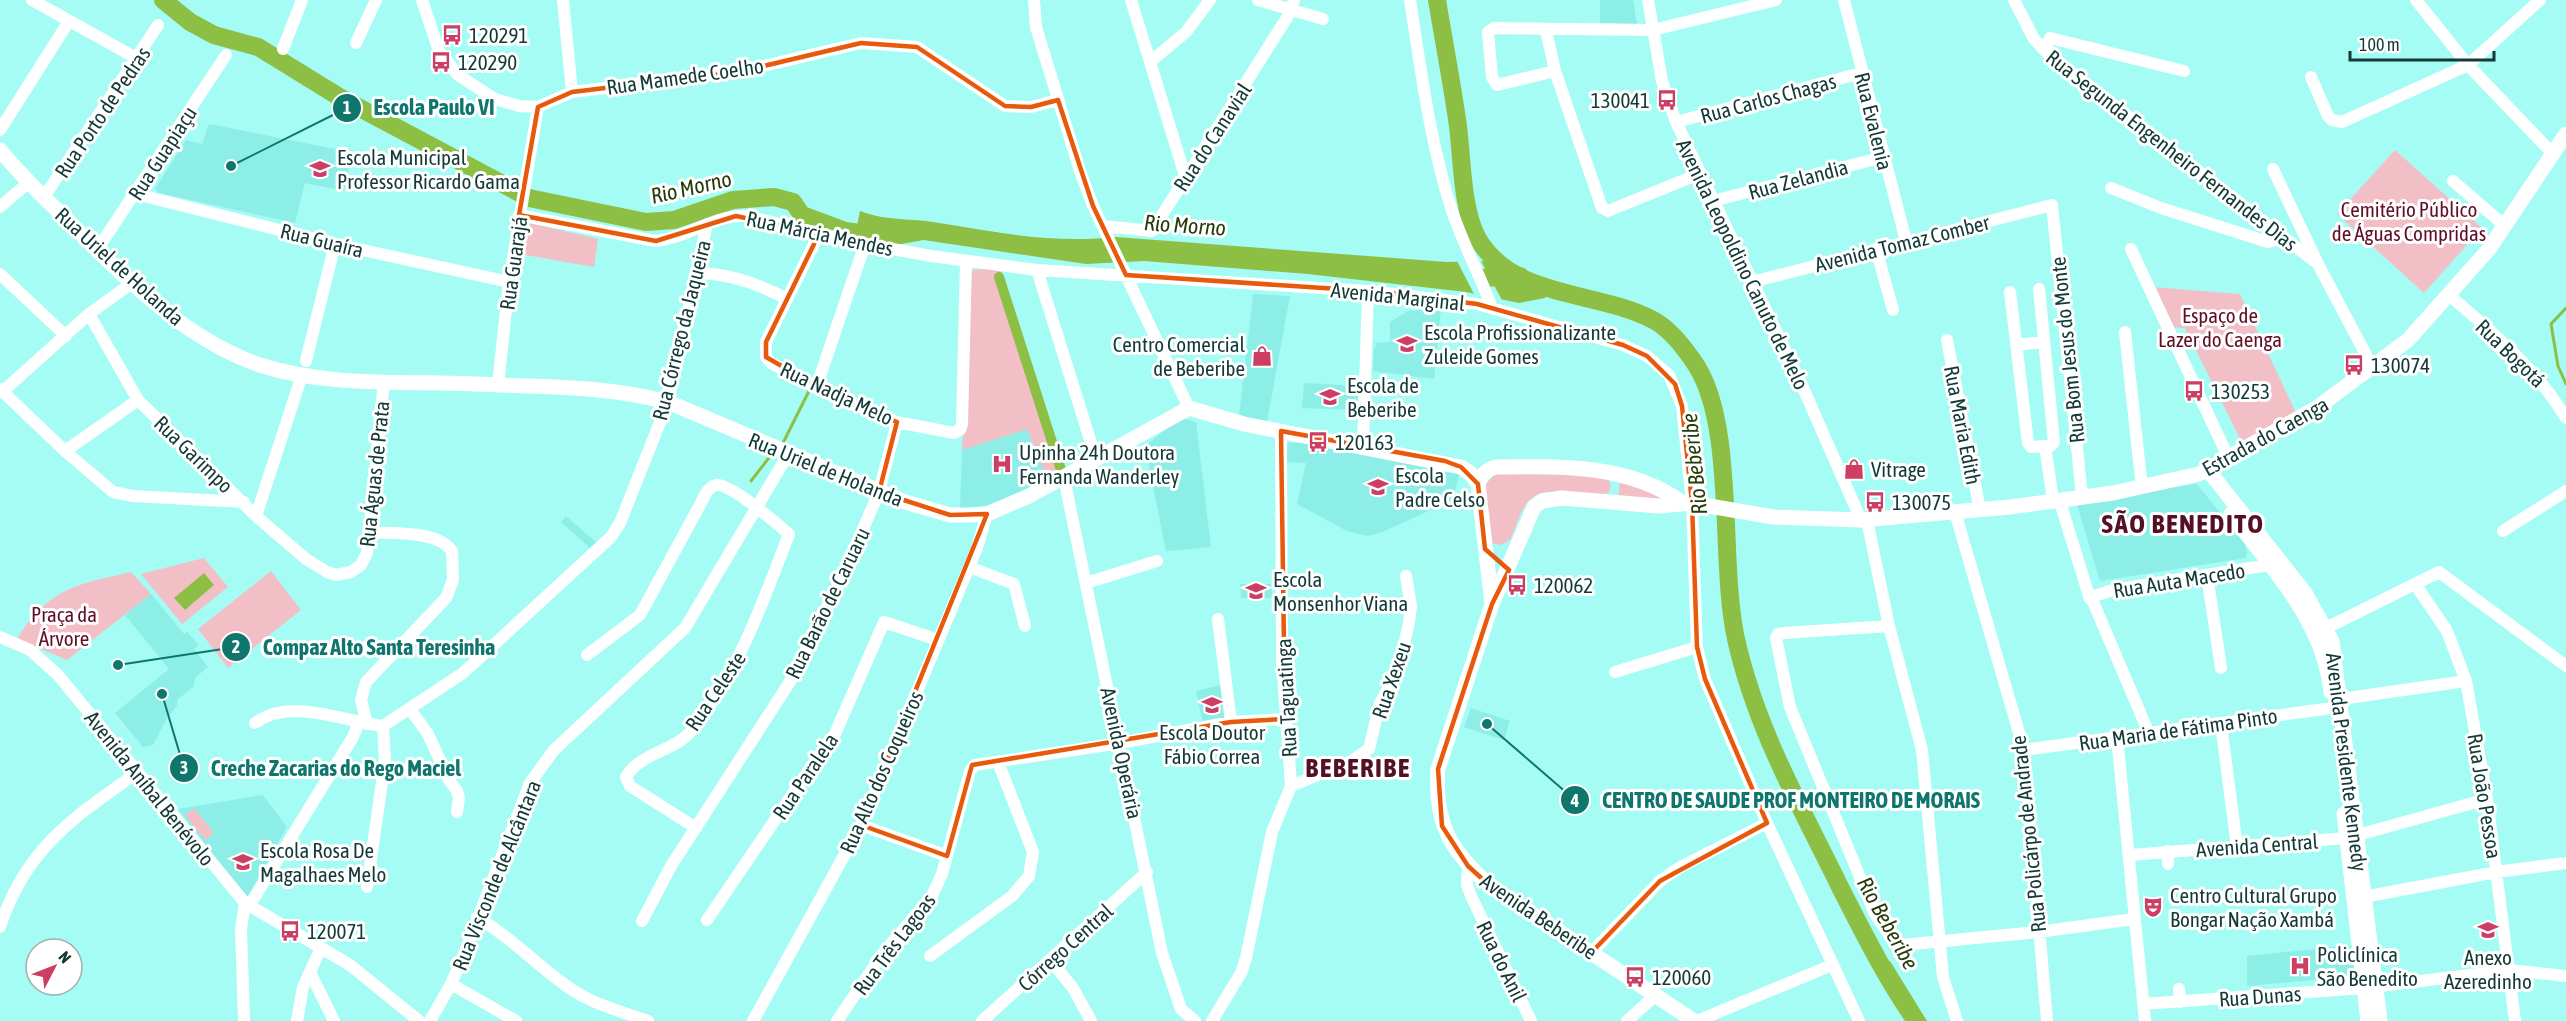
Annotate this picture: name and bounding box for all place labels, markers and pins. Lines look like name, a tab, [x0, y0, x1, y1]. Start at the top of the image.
bus stop icon: 120291	[440, 23, 464, 47]
place label: 120291	[469, 23, 528, 47]
bus stop icon: 120290	[429, 50, 453, 74]
place label: 120290	[458, 50, 517, 74]
callout: Escola Paulo VI	[332, 88, 507, 128]
place label: 130041	[1591, 88, 1650, 112]
bus stop icon: 130041	[1655, 88, 1679, 112]
place label: Escola Municipal Professor Ricardo Gama	[337, 145, 520, 193]
school or university icon: Escola Municipal Professor Ricardo Gama	[308, 157, 332, 181]
place label: Escola Profissionalizante Zuleide Gomes	[1424, 320, 1616, 368]
place label: Centro Comercial de Beberibe	[1113, 332, 1245, 380]
school or university icon: Escola Profissionalizante Zuleide Gomes	[1395, 332, 1419, 356]
shop icon: Centro Comercial de Beberibe	[1250, 344, 1274, 368]
bus stop icon: 130074	[2342, 353, 2366, 377]
place label: 130074	[2371, 353, 2430, 377]
place label: Escola de Beberibe	[1347, 373, 1419, 421]
bus stop icon: 130253	[2182, 379, 2206, 403]
place label: 130253	[2211, 379, 2270, 403]
school or university icon: Escola de Beberibe	[1318, 385, 1342, 409]
bus stop icon: 120163	[1306, 430, 1330, 454]
place label: 120163	[1335, 430, 1394, 454]
place label: Upinha 24h Doutora Fernanda Wanderley	[1019, 440, 1179, 488]
hospital icon: Upinha 24h Doutora Fernanda Wanderley	[990, 452, 1014, 476]
shop icon: Vitrage	[1842, 457, 1866, 481]
place label: Vitrage	[1871, 457, 1926, 481]
place label: Escola Padre Celso	[1395, 463, 1485, 511]
school or university icon: Escola Padre Celso	[1366, 475, 1390, 499]
bus stop icon: 130075	[1863, 490, 1887, 514]
place label: 130075	[1892, 490, 1951, 514]
place label: Escola Monsenhor Viana	[1273, 567, 1408, 615]
bus stop icon: 120062	[1505, 573, 1529, 597]
place label: 120062	[1534, 573, 1593, 597]
school or university icon: Escola Monsenhor Viana	[1244, 579, 1268, 603]
callout: Compaz Alto Santa Teresinha	[221, 627, 507, 667]
school or university icon: Escola Doutor Fábio Correa	[1200, 693, 1224, 717]
place label: Escola Doutor Fábio Correa	[1159, 720, 1266, 768]
callout: Creche Zacarias do Rego Maciel	[169, 748, 473, 788]
callout: CENTRO DE SAUDE PROF MONTEIRO DE MORAIS	[1560, 780, 1992, 820]
place label: Escola Rosa De Magalhaes Melo	[260, 838, 386, 886]
school or university icon: Escola Rosa De Magalhaes Melo	[231, 850, 255, 874]
place label: Centro Cultural Grupo Bongar Nação Xambá	[2170, 883, 2337, 931]
theatre icon: Centro Cultural Grupo Bongar Nação Xambá	[2141, 895, 2165, 919]
school or university icon: Anexo Azeredinho	[2476, 918, 2500, 942]
bus stop icon: 120071	[278, 919, 302, 943]
place label: 120071	[307, 919, 366, 943]
place label: Policlínica São Benedito	[2317, 942, 2418, 990]
place label: Anexo Azeredinho	[2444, 945, 2532, 993]
hospital icon: Policlínica São Benedito	[2288, 954, 2312, 978]
bus stop icon: 120060	[1623, 965, 1647, 989]
place label: 120060	[1652, 965, 1711, 989]

